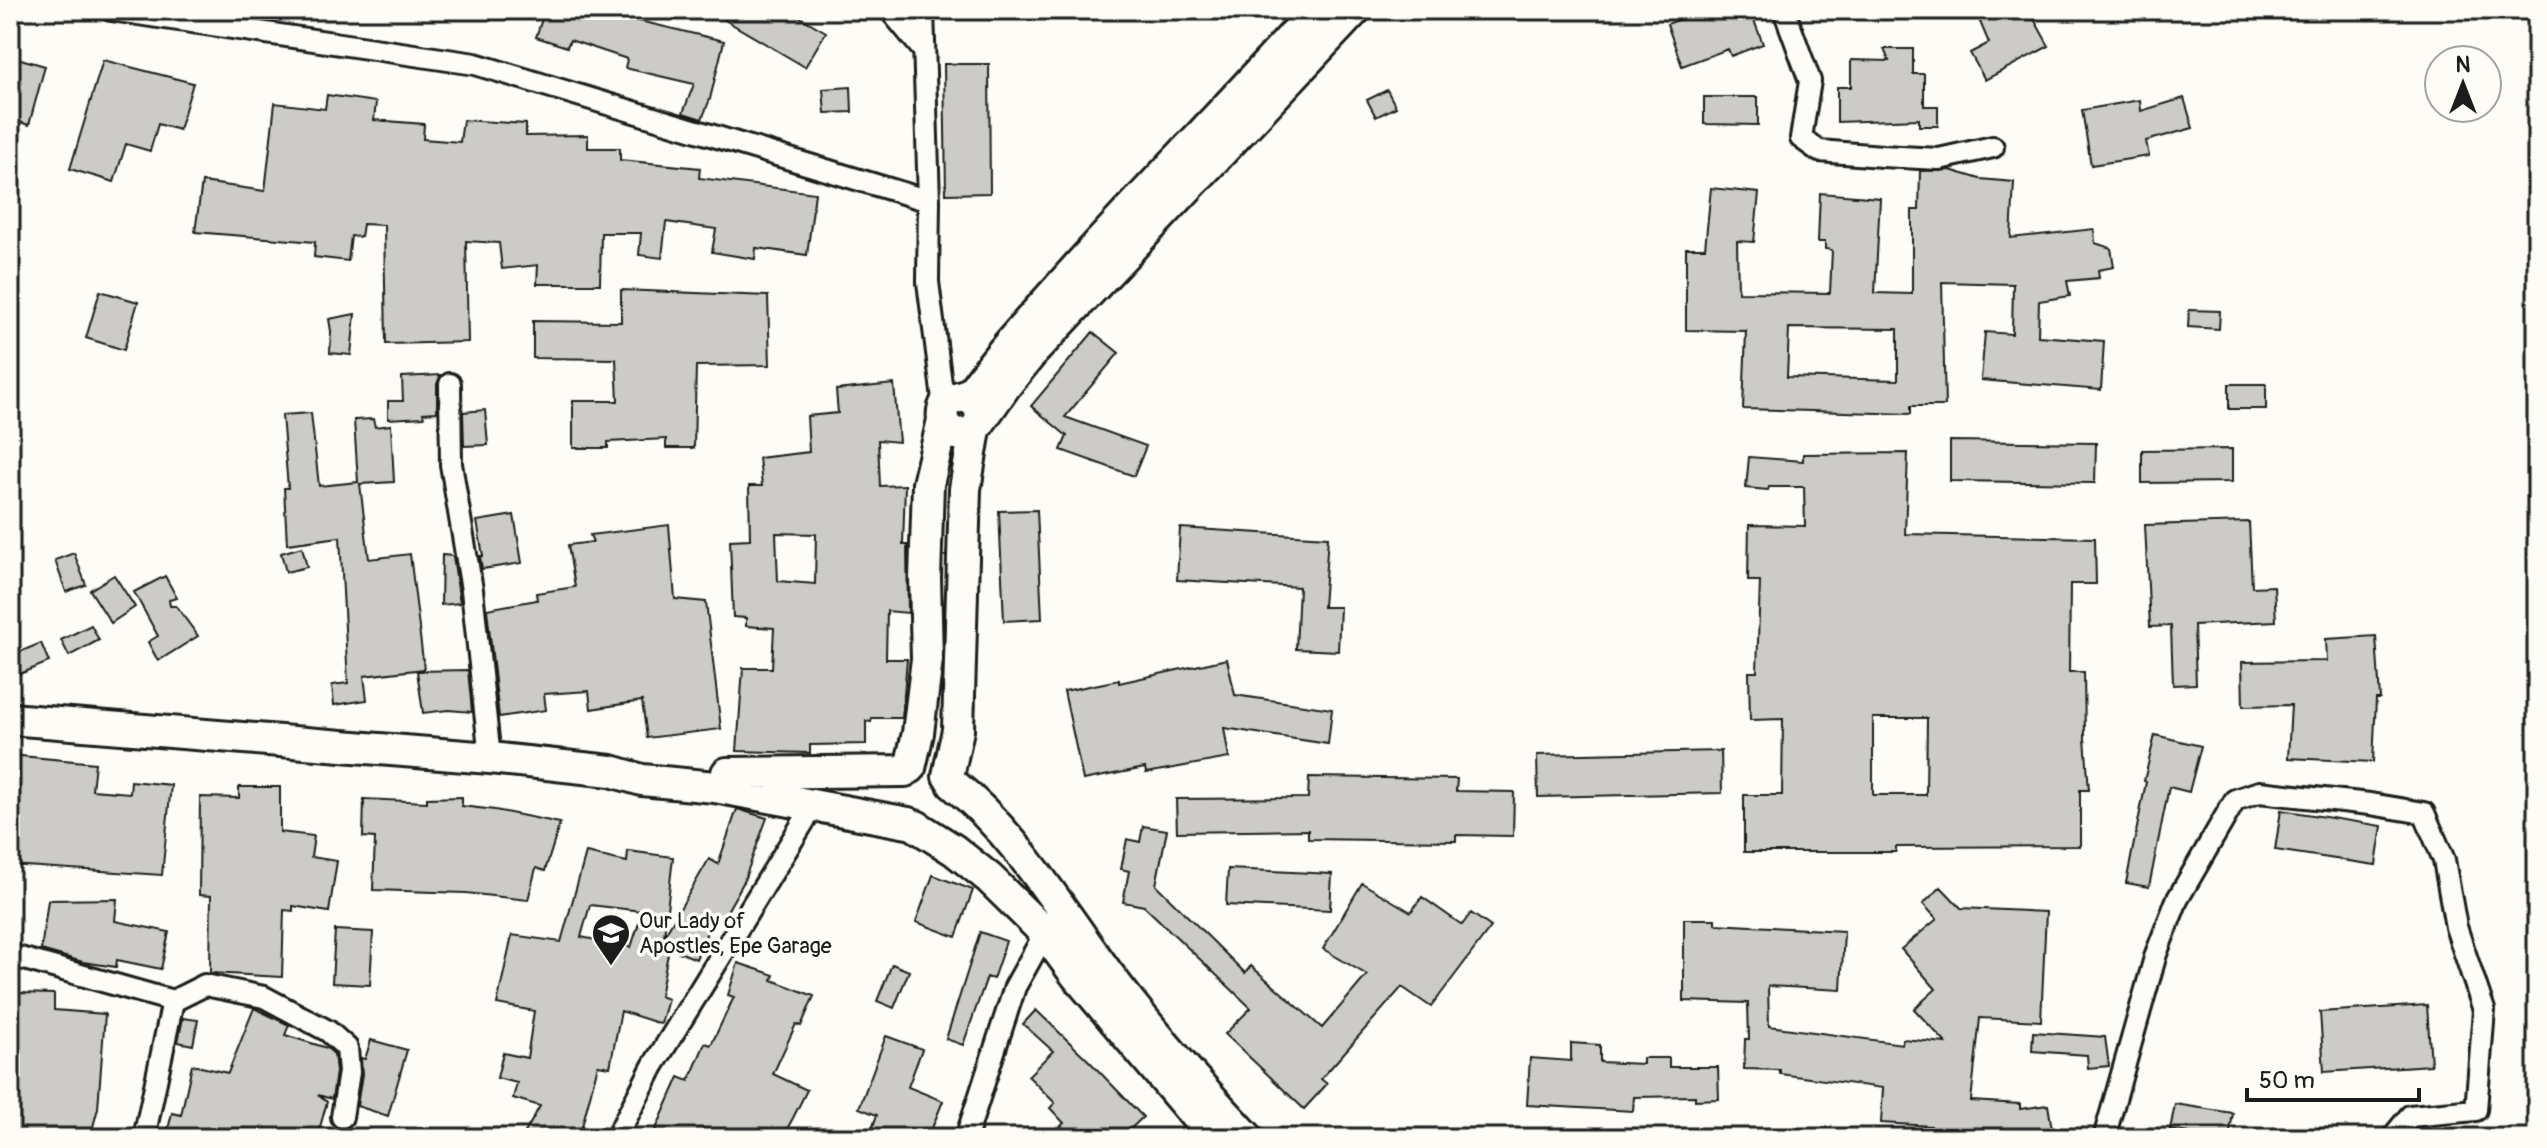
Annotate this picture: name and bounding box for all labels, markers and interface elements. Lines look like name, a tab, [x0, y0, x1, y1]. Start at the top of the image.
north arrow	[2423, 44, 2503, 124]
text: N	[2456, 51, 2471, 79]
place label: Our Lady of Apostles, Epe Garage	[639, 907, 832, 960]
school or university icon: Our Lady of Apostles, Epe Garage	[590, 912, 632, 967]
scale bar	[2247, 1052, 2419, 1102]
text: 50 m	[2259, 1066, 2315, 1095]

